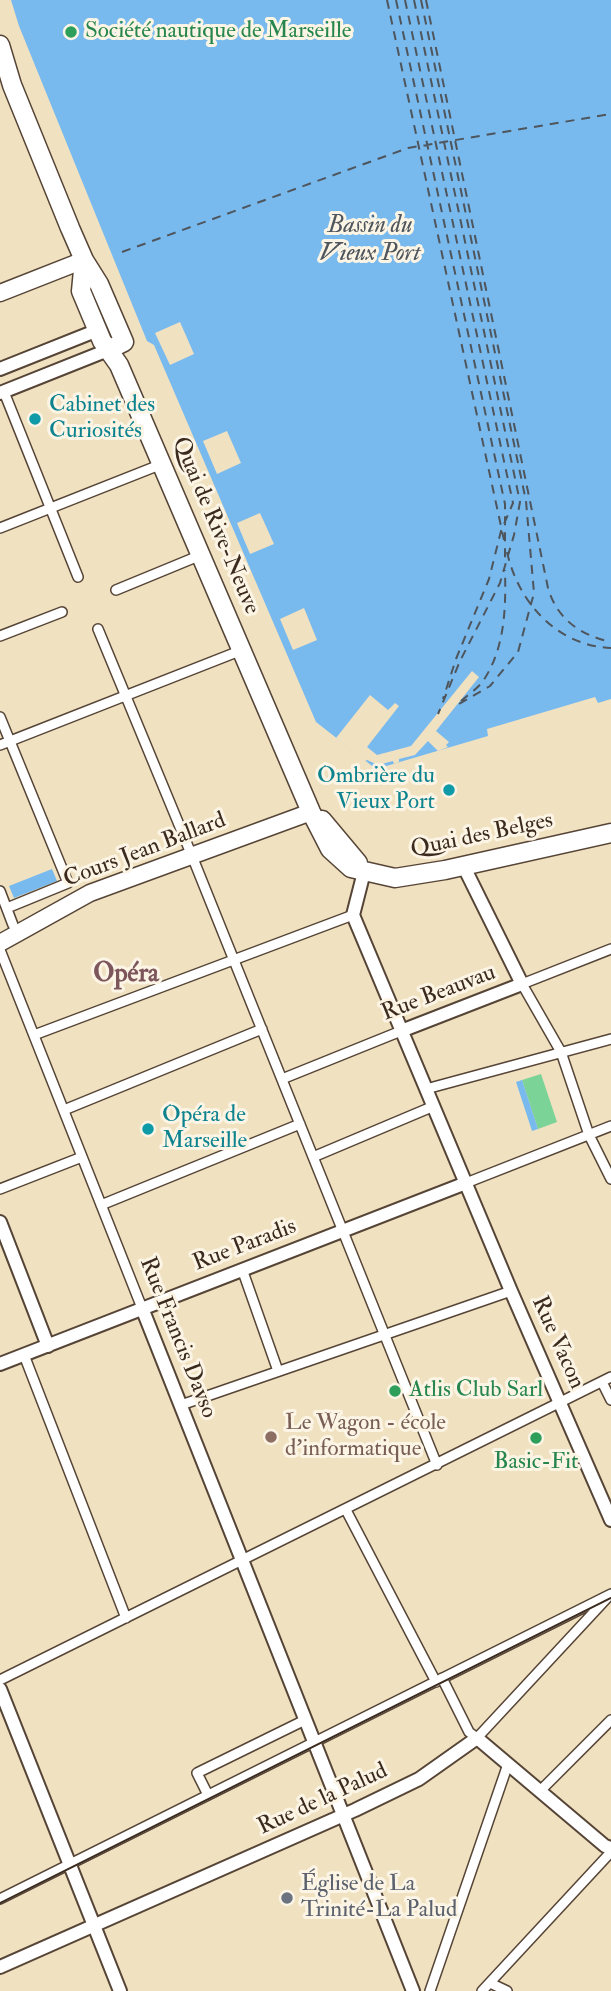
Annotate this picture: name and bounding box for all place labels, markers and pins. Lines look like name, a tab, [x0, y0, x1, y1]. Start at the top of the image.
place label: Société nautique de Marseille	[85, 18, 351, 46]
marker: Société nautique de Marseille	[63, 24, 79, 40]
place label: Cabinet des Curiosités	[49, 392, 155, 446]
marker: Cabinet des Curiosités	[27, 411, 43, 427]
place label: Ombrière du Vieux Port	[317, 763, 435, 817]
marker: Ombrière du Vieux Port	[441, 782, 457, 798]
place label: Opéra de Marseille	[162, 1102, 247, 1156]
marker: Opéra de Marseille	[140, 1121, 156, 1137]
place label: Atlis Club Sarl	[409, 1377, 543, 1405]
marker: Atlis Club Sarl	[387, 1383, 403, 1399]
place label: Le Wagon - école d'informatique	[285, 1410, 446, 1464]
marker: Le Wagon - école d'informatique	[263, 1429, 279, 1445]
marker: Basic-Fit	[528, 1430, 544, 1446]
place label: Basic-Fit	[493, 1449, 579, 1477]
place label: Église de La Trinité-La Palud	[301, 1871, 457, 1925]
marker: Église de La Trinité-La Palud	[279, 1890, 295, 1906]

